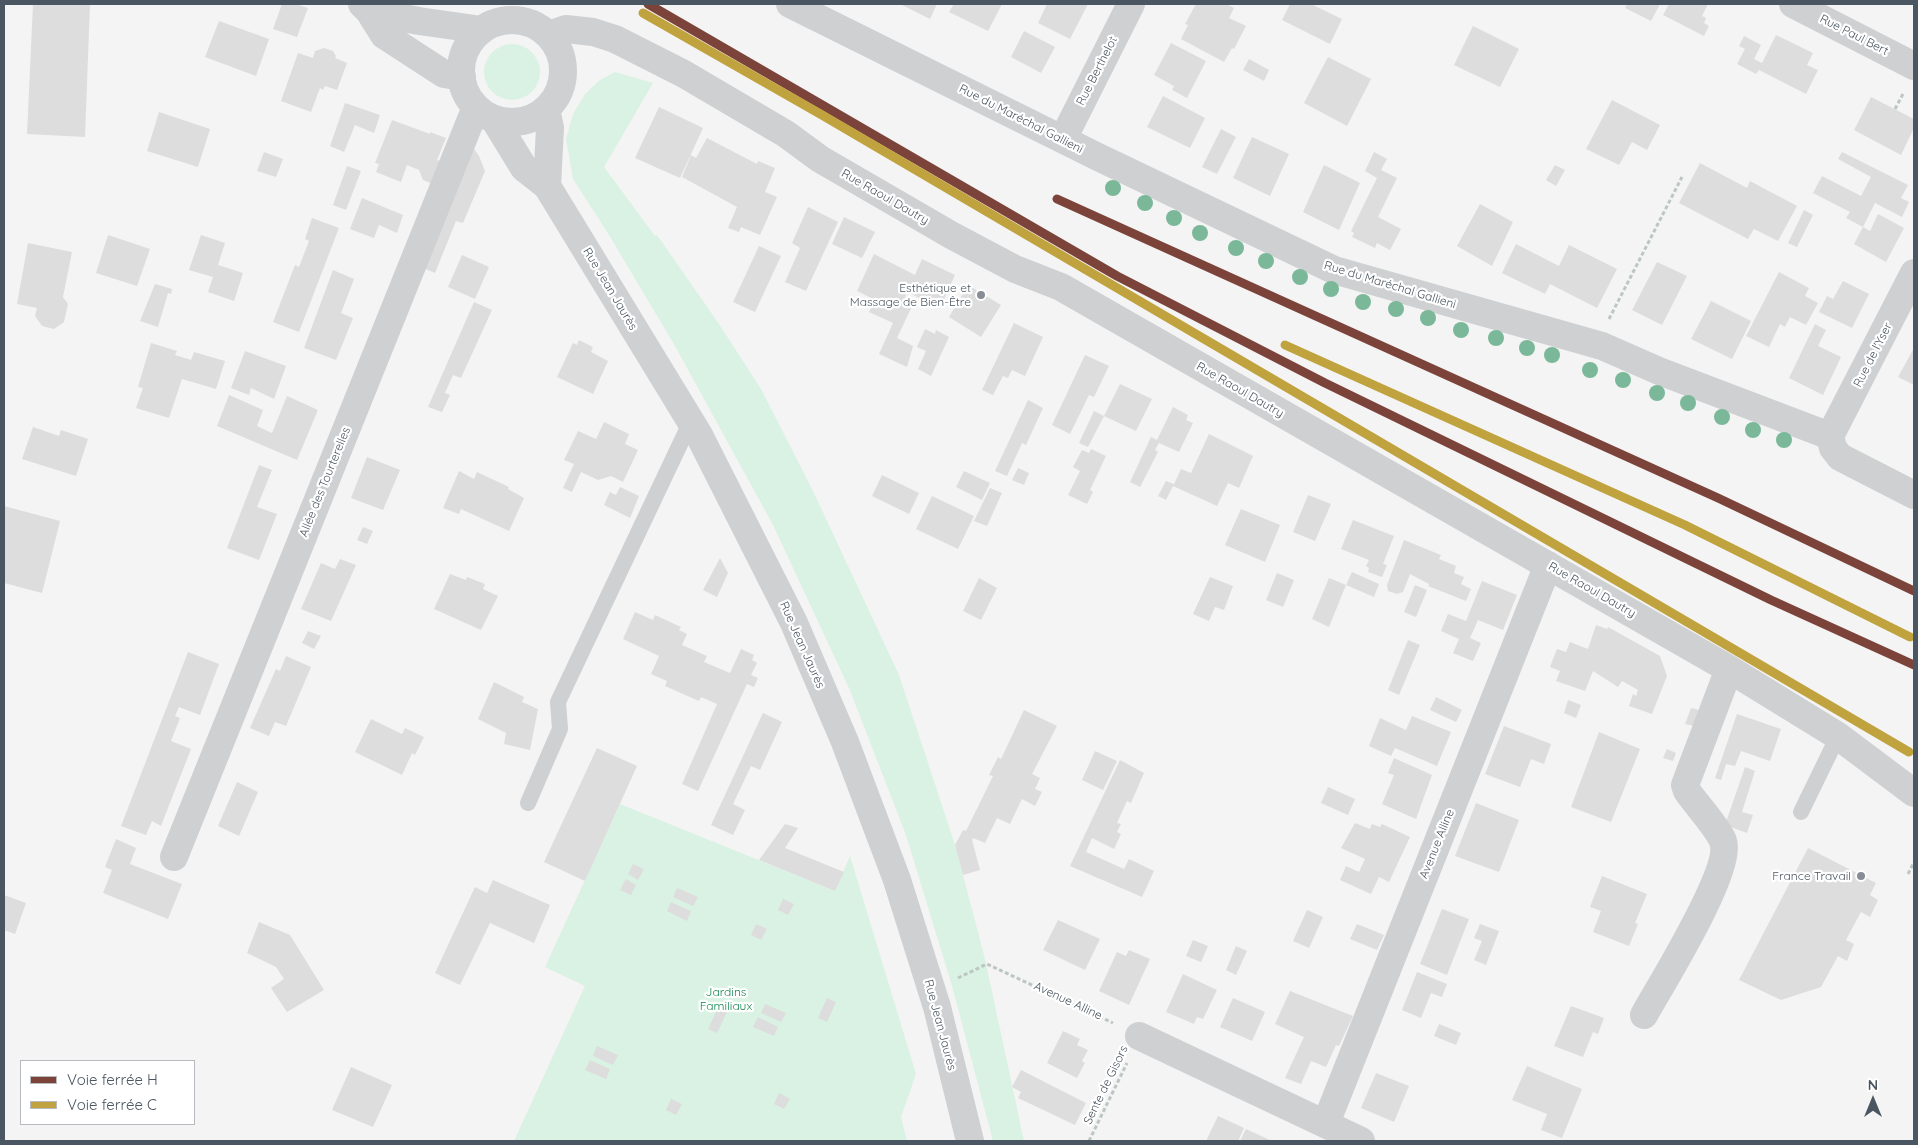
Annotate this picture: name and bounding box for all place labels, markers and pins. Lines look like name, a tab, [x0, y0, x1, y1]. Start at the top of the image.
place label: Esthétique et Massage de Bien-Être	[850, 281, 971, 309]
marker: Esthétique et Massage de Bien-Être	[975, 289, 987, 301]
place label: France Travail	[1772, 869, 1851, 883]
marker: France Travail	[1855, 870, 1867, 882]

